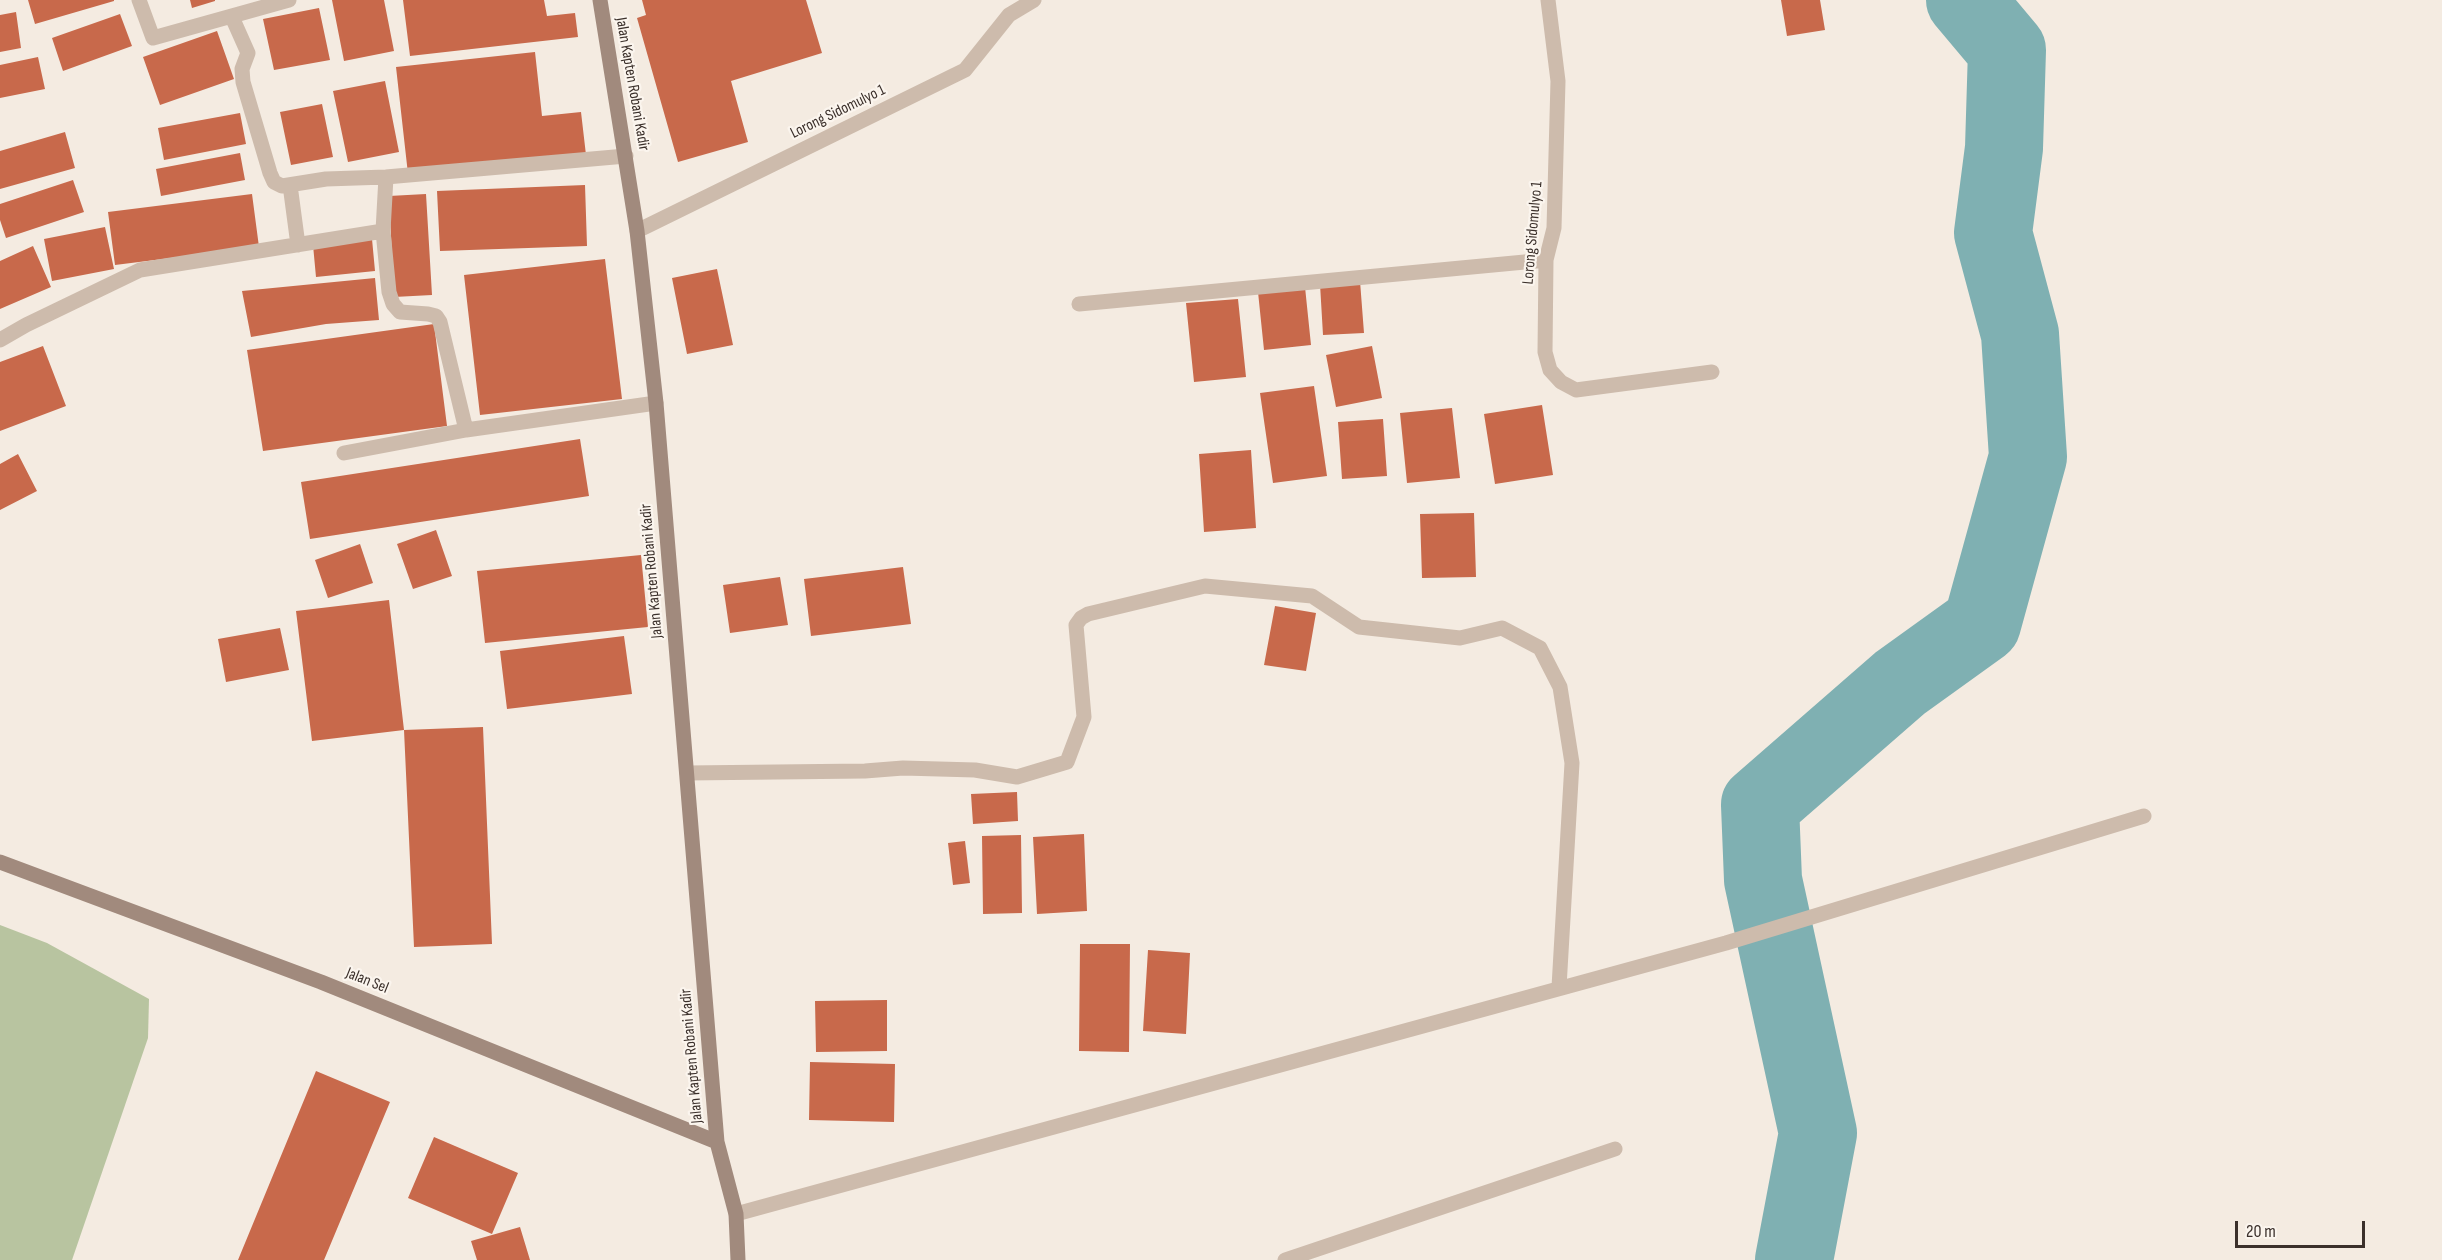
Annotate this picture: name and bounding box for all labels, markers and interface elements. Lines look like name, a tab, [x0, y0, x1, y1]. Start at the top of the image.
street label: Jalan Kapten Robani Kadir	[611, 16, 653, 152]
street label: Lorong Sidomulyo 1	[787, 81, 889, 143]
street label: Lorong Sidomulyo 1	[1519, 181, 1547, 285]
street label: Jalan Kapten Robani Kadir	[637, 503, 667, 639]
street label: Jalan Sel	[343, 964, 391, 998]
street label: Jalan Kapten Robani Kadir	[677, 988, 707, 1124]
scale bar	[2238, 1209, 2368, 1247]
text: 20 m	[2246, 1221, 2276, 1242]

